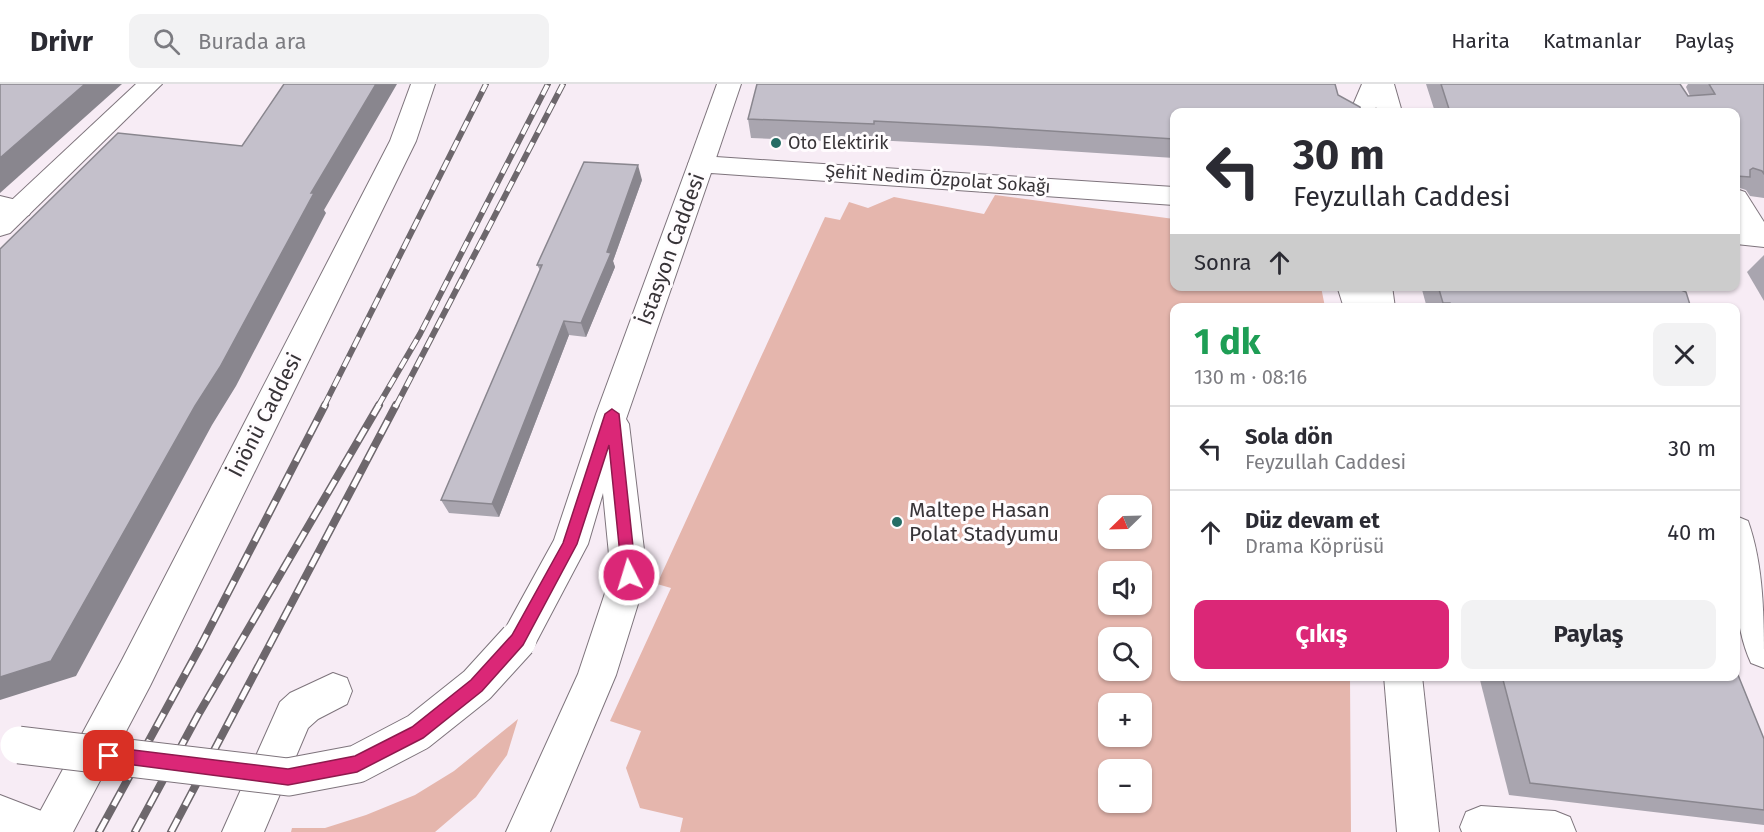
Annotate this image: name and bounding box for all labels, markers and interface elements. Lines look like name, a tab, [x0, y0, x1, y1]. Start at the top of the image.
search box	[129, 14, 549, 68]
text: Drivr	[30, 25, 93, 58]
icon: search	[150, 25, 183, 58]
text: Burada ara	[198, 28, 306, 55]
text: Harita	[1451, 28, 1510, 54]
text: Katmanlar	[1543, 28, 1641, 54]
text: Paylaş	[1674, 28, 1734, 54]
text: 30 m	[1293, 130, 1385, 180]
place label: Oto Elektirik	[788, 132, 889, 154]
icon: left	[1194, 132, 1272, 210]
marker: Oto Elektirik	[769, 136, 783, 150]
street label: Şehit Nedim Özpolat Sokağı	[825, 160, 1051, 198]
street label: İstasyon Caddesi	[631, 169, 711, 329]
text: Feyzullah Caddesi	[1293, 181, 1511, 213]
icon: ahead	[1263, 246, 1296, 279]
text: Sonra	[1194, 249, 1251, 276]
text: 1 dk	[1194, 320, 1261, 364]
button: close	[1653, 323, 1716, 386]
street label: İnönü Caddesi	[223, 348, 307, 482]
text: 130 m · 08:16	[1194, 365, 1307, 389]
text: Sola dön	[1245, 423, 1333, 450]
icon: left	[1194, 432, 1227, 465]
text: 30 m	[1668, 435, 1716, 462]
text: Feyzullah Caddesi	[1245, 450, 1406, 474]
north arrow	[1098, 495, 1152, 549]
map controls	[1098, 495, 1152, 813]
place label: Maltepe Hasan Polat Stadyumu	[909, 497, 1059, 547]
text: Düz devam et	[1245, 507, 1380, 534]
marker: Maltepe Hasan Polat Stadyumu	[890, 515, 904, 529]
icon: ahead	[1194, 516, 1227, 549]
text: 40 m	[1667, 519, 1716, 546]
text: Drama Köprüsü	[1245, 534, 1385, 558]
position arrow	[597, 543, 661, 607]
button: sound	[1098, 561, 1152, 615]
button: Çıkış	[1194, 600, 1449, 669]
button: Paylaş	[1461, 600, 1716, 669]
button: search	[1098, 627, 1152, 681]
button: +	[1098, 693, 1152, 747]
pin	[83, 730, 134, 781]
icon: arrive	[92, 739, 125, 772]
button: −	[1098, 759, 1152, 813]

